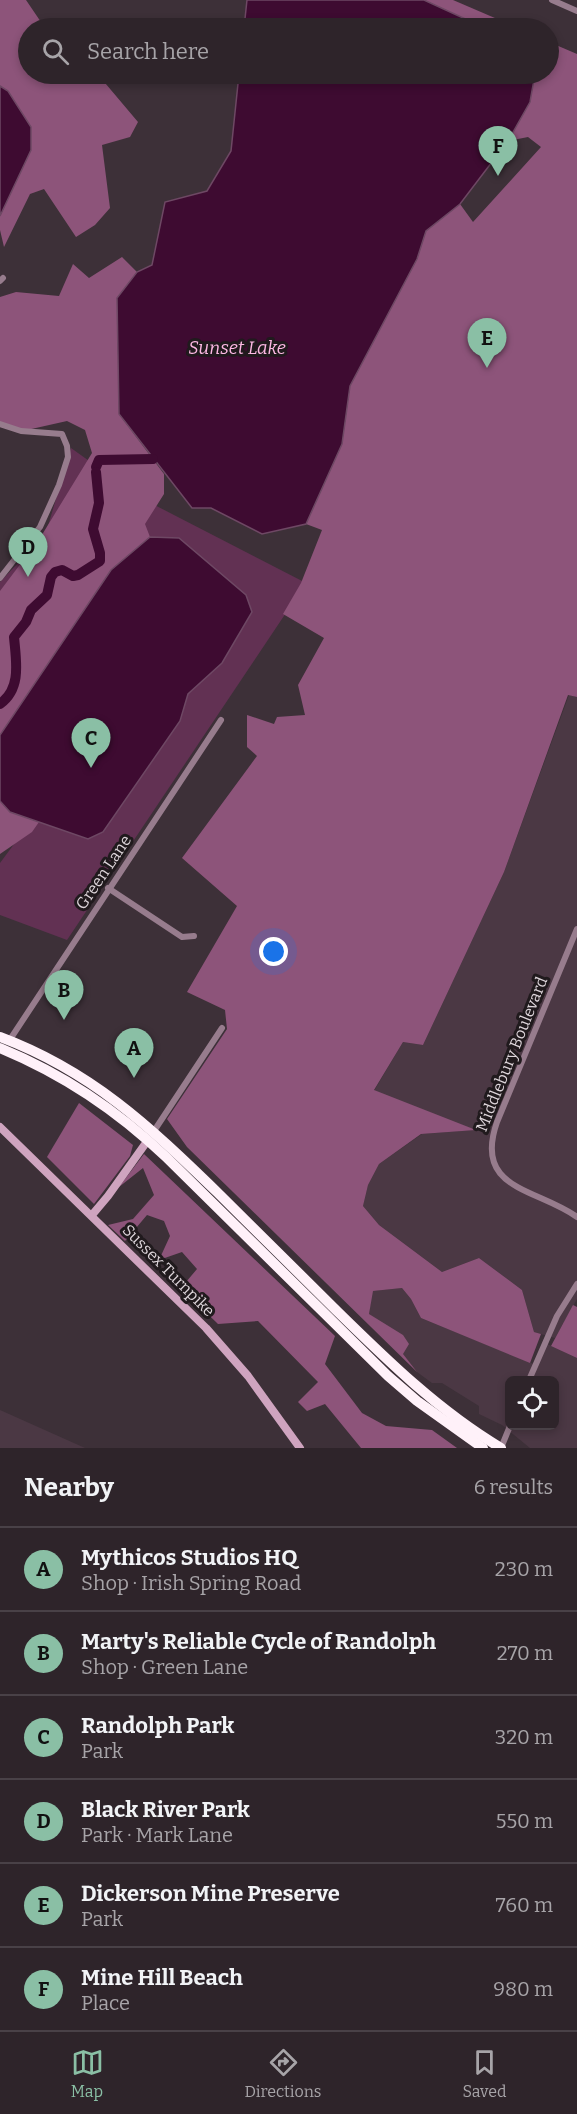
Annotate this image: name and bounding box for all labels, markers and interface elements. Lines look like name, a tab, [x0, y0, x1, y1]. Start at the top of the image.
search box	[18, 18, 559, 84]
icon: search	[39, 35, 72, 68]
text: Search here	[87, 38, 209, 65]
pin: F	[478, 126, 518, 176]
pin: E	[468, 318, 506, 368]
water label: Sunset Lake	[188, 337, 286, 359]
pin: D	[9, 528, 48, 577]
pin: C	[72, 718, 110, 768]
street label: Green Lane	[72, 831, 135, 913]
your location	[259, 937, 288, 966]
pin: B	[44, 970, 84, 1020]
street label: Middlebury Boulevard	[472, 974, 551, 1134]
pin: A	[114, 1028, 154, 1078]
street label: Sussex Turnpike	[119, 1220, 219, 1320]
map controls	[505, 1376, 559, 1430]
button: locate	[505, 1376, 559, 1430]
text: Nearby	[24, 1472, 114, 1503]
text: 6 results	[474, 1475, 553, 1499]
text: Mythicos Studios HQ	[81, 1544, 297, 1571]
text: A	[36, 1557, 51, 1581]
text: 230 m	[495, 1557, 553, 1581]
text: Shop · Irish Spring Road	[81, 1571, 301, 1595]
text: Marty's Reliable Cycle of Randolph	[81, 1628, 436, 1655]
text: B	[37, 1641, 50, 1665]
text: 270 m	[497, 1641, 553, 1665]
text: Shop · Green Lane	[81, 1655, 248, 1679]
text: Randolph Park	[81, 1712, 234, 1739]
text: C	[37, 1725, 50, 1749]
text: 320 m	[495, 1725, 553, 1749]
text: Park	[81, 1739, 123, 1763]
text: Black River Park	[81, 1796, 250, 1823]
text: D	[36, 1809, 51, 1833]
text: 550 m	[496, 1809, 553, 1833]
text: Park · Mark Lane	[81, 1823, 233, 1847]
text: Dickerson Mine Preserve	[81, 1880, 340, 1907]
text: E	[37, 1893, 50, 1917]
text: 760 m	[496, 1893, 553, 1917]
text: Park	[81, 1907, 123, 1931]
text: Mine Hill Beach	[81, 1964, 243, 1991]
text: F	[38, 1977, 49, 2001]
text: 980 m	[493, 1977, 553, 2001]
text: Place	[81, 1991, 130, 2015]
tab: Map	[71, 2046, 104, 2101]
tab: Directions	[245, 2046, 322, 2101]
tab: Saved	[463, 2046, 506, 2101]

